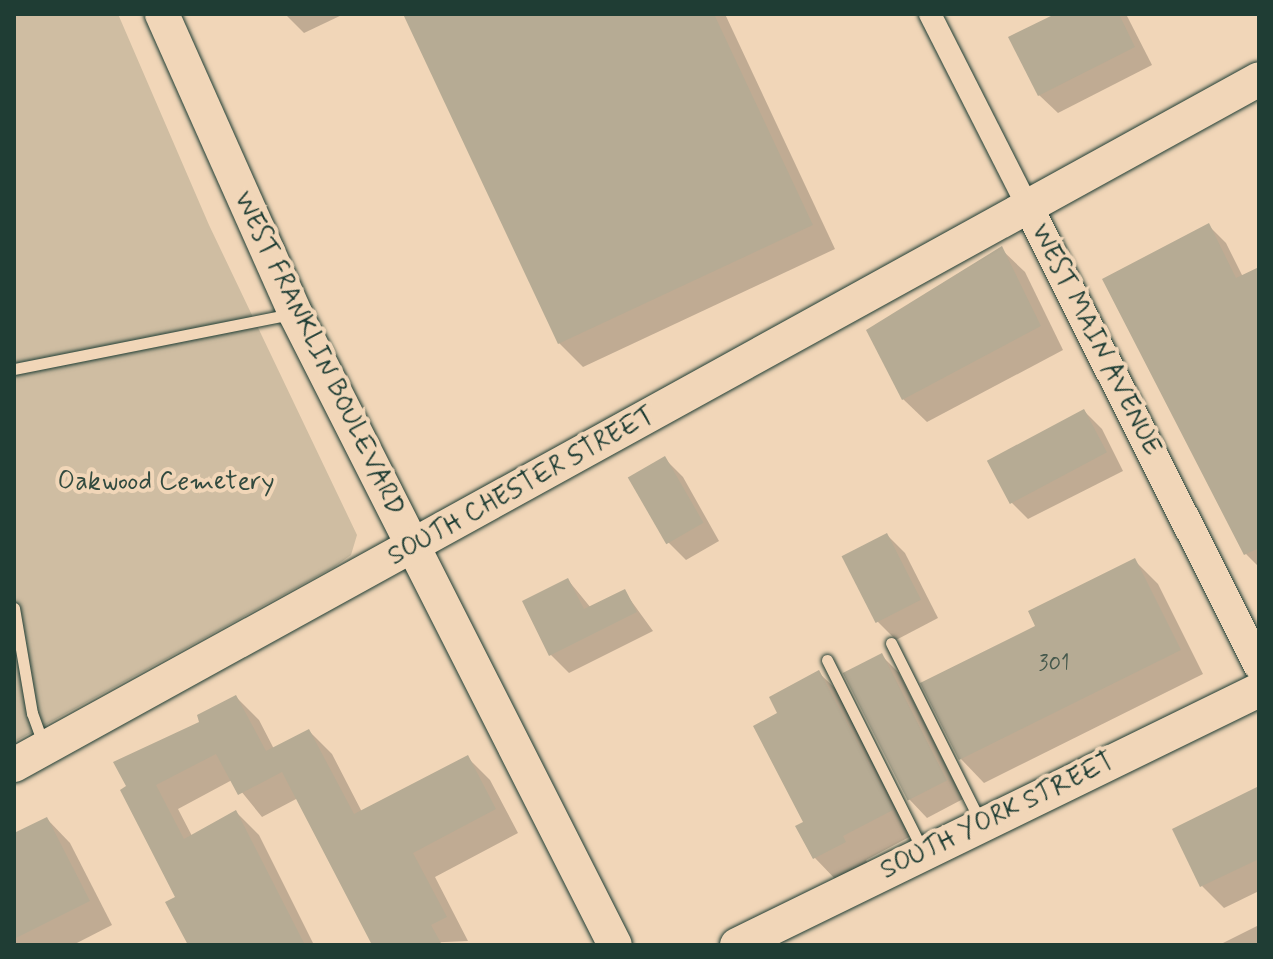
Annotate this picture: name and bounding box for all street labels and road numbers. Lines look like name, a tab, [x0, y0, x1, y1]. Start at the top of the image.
street label: WEST FRANKLIN BOULEVARD	[226, 188, 410, 520]
street label: WEST MAIN AVENUE	[1023, 218, 1167, 462]
street label: SOUTH CHESTER STREET	[382, 400, 662, 574]
street label: SOUTH YORK STREET	[876, 747, 1120, 887]

